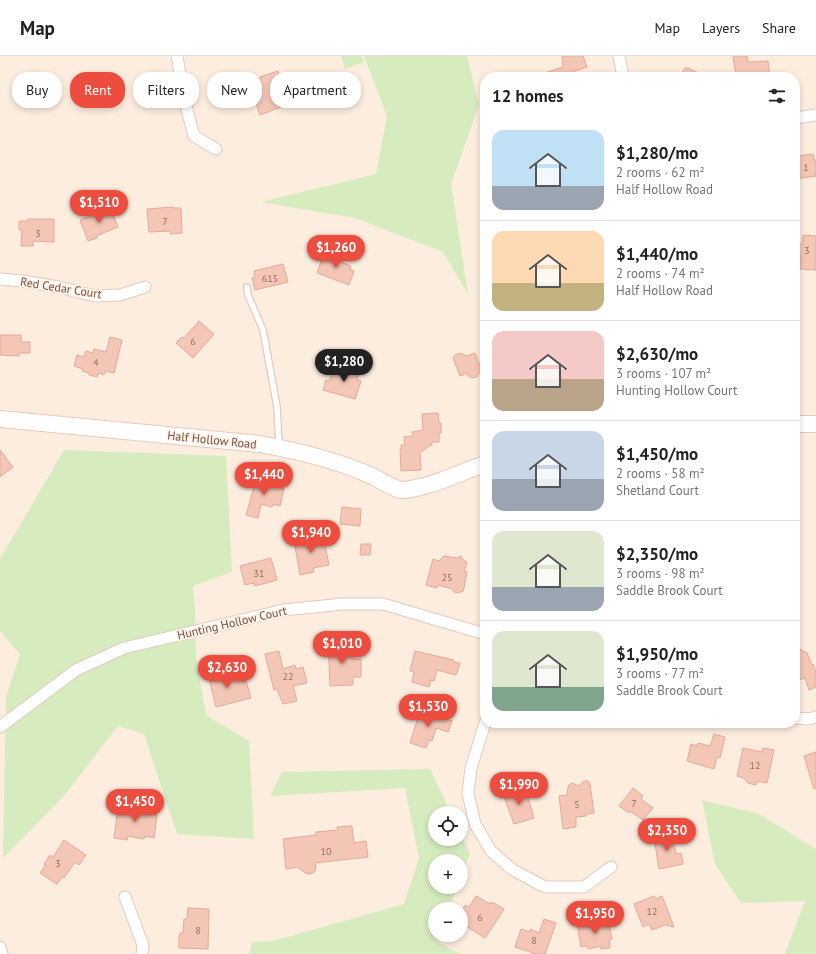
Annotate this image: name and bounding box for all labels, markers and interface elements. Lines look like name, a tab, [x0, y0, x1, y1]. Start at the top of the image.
text: Map	[20, 16, 55, 40]
text: Map	[654, 19, 680, 37]
text: Layers	[702, 19, 740, 37]
text: Share	[762, 19, 796, 37]
chip: Buy	[12, 72, 62, 108]
chip: Rent	[70, 72, 125, 108]
chip: Filters	[133, 72, 199, 108]
chip: New	[207, 72, 262, 108]
chip: Apartment	[270, 72, 361, 108]
text: 12 homes	[492, 85, 563, 107]
icon: filters	[766, 85, 788, 107]
text: $1,280/mo	[616, 142, 698, 164]
icon: home	[524, 146, 572, 194]
house number: 1	[803, 161, 809, 174]
text: 2 rooms · 62 m²	[616, 164, 705, 181]
text: Half Hollow Road	[616, 181, 713, 198]
pin: $1,510	[66, 190, 132, 224]
text: $1,510	[79, 194, 119, 211]
house number: 7	[162, 215, 168, 228]
house number: 3	[35, 227, 41, 240]
pin: $1,260	[303, 235, 369, 269]
text: $1,260	[316, 239, 356, 256]
text: $1,440/mo	[616, 243, 698, 265]
house number: 3	[804, 244, 810, 257]
icon: home	[524, 247, 572, 295]
text: 2 rooms · 74 m²	[616, 265, 705, 282]
house number: 615	[262, 272, 278, 285]
street label: Red Cedar Court	[19, 274, 103, 301]
text: Half Hollow Road	[616, 282, 713, 299]
house number: 6	[190, 335, 196, 348]
text: $2,630/mo	[616, 343, 698, 365]
icon: home	[524, 347, 572, 395]
pin: $1,280	[311, 349, 377, 383]
text: $1,280	[324, 353, 364, 370]
house number: 4	[93, 356, 99, 369]
text: 3 rooms · 107 m²	[616, 365, 711, 382]
text: Hunting Hollow Court	[616, 382, 737, 399]
street label: Half Hollow Road	[167, 427, 257, 452]
text: $1,450/mo	[616, 443, 698, 465]
icon: home	[524, 447, 572, 495]
pin: $1,440	[231, 462, 297, 496]
text: 2 rooms · 58 m²	[616, 465, 705, 482]
text: $1,440	[244, 466, 284, 483]
text: Shetland Court	[616, 482, 699, 499]
pin: $1,940	[278, 520, 344, 554]
text: $1,940	[291, 524, 331, 541]
text: $2,350/mo	[616, 543, 698, 565]
icon: home	[524, 547, 572, 595]
text: 3 rooms · 98 m²	[616, 565, 705, 582]
house number: 31	[254, 567, 264, 580]
house number: 25	[442, 571, 452, 584]
text: Saddle Brook Court	[616, 582, 723, 599]
street label: Hunting Hollow Court	[176, 603, 288, 642]
pin: $1,010	[309, 631, 375, 665]
text: $1,010	[322, 635, 362, 652]
text: $1,950/mo	[616, 643, 698, 665]
icon: home	[524, 647, 572, 695]
pin: $2,630	[194, 655, 260, 689]
text: $2,630	[207, 659, 247, 676]
text: 3 rooms · 77 m²	[616, 665, 704, 682]
house number: 22	[283, 670, 293, 683]
text: Saddle Brook Court	[616, 682, 723, 699]
pin: $1,530	[395, 694, 461, 728]
text: $1,530	[408, 698, 448, 715]
house number: 12	[750, 759, 760, 772]
pin: $1,990	[486, 772, 552, 806]
text: $1,990	[499, 776, 539, 793]
pin: $1,450	[102, 789, 168, 823]
text: $1,450	[115, 793, 155, 810]
house number: 7	[631, 797, 637, 810]
house number: 5	[574, 798, 580, 811]
map controls	[428, 806, 468, 942]
button: locate	[428, 806, 468, 846]
pin: $2,350	[634, 818, 700, 852]
text: $2,350	[647, 822, 687, 839]
house number: 10	[321, 845, 332, 858]
button: +	[428, 854, 468, 894]
house number: 3	[55, 857, 61, 870]
pin: $1,950	[562, 901, 628, 935]
button: −	[428, 902, 468, 942]
text: $1,950	[575, 905, 615, 922]
house number: 12	[647, 905, 657, 918]
house number: 6	[477, 911, 483, 924]
house number: 8	[195, 924, 201, 937]
house number: 8	[531, 934, 537, 947]

